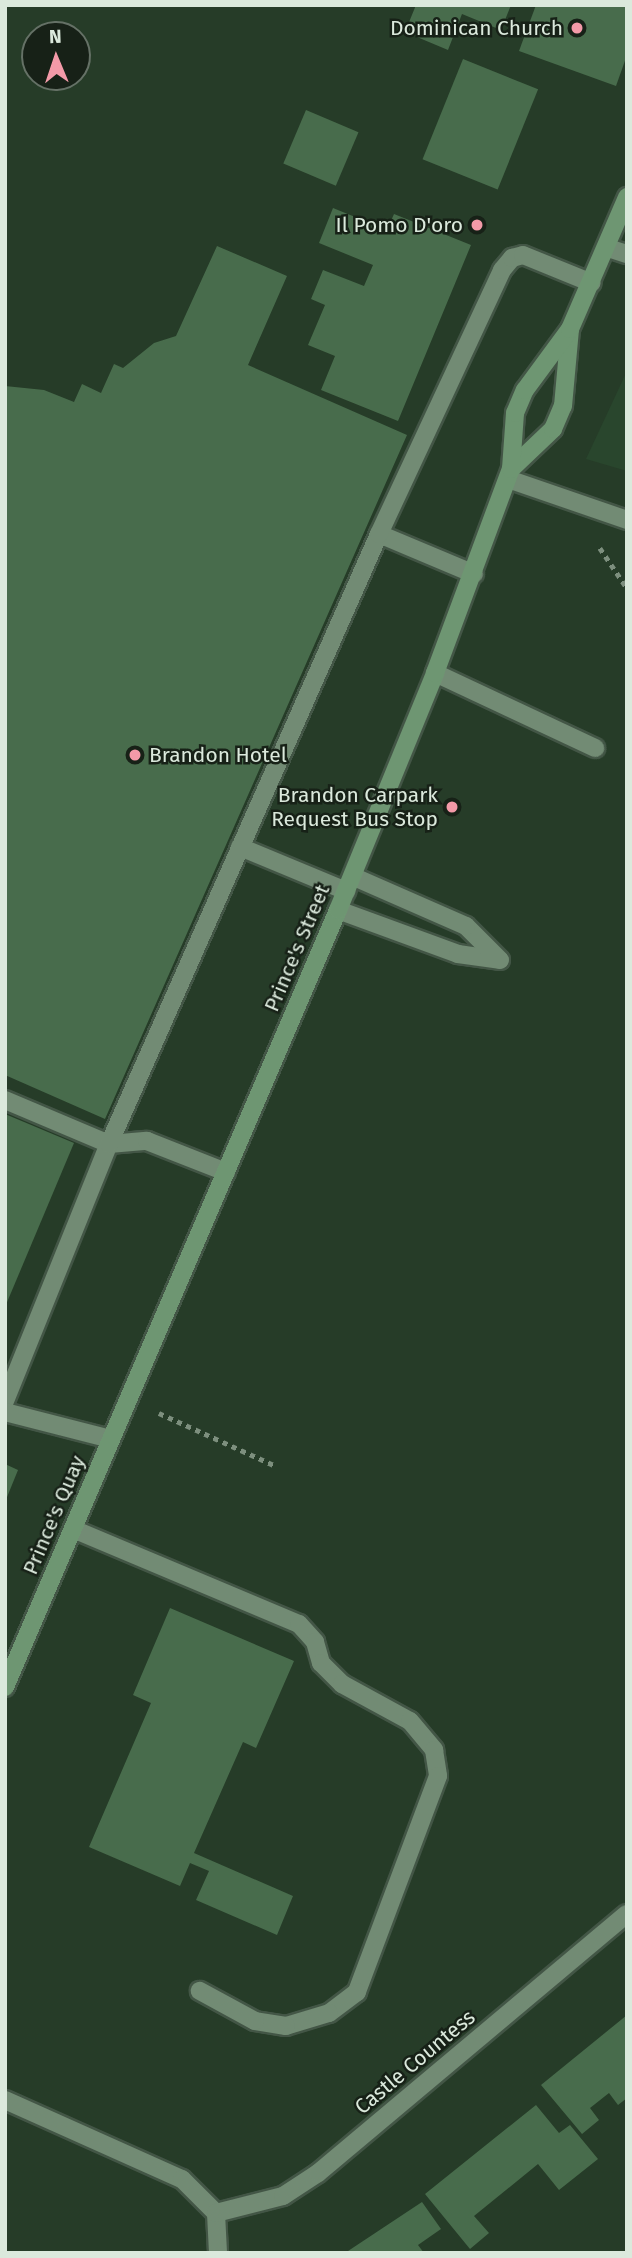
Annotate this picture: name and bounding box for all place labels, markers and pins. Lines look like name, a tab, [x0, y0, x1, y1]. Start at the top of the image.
place label: Dominican Church	[390, 15, 563, 41]
marker: Dominican Church	[569, 20, 585, 36]
place label: Il Pomo D'oro	[336, 212, 463, 238]
marker: Il Pomo D'oro	[469, 217, 485, 233]
place label: Brandon Hotel	[149, 742, 287, 768]
marker: Brandon Hotel	[127, 747, 143, 763]
place label: Brandon Carpark Request Bus Stop	[271, 782, 438, 832]
marker: Brandon Carpark Request Bus Stop	[444, 799, 460, 815]

